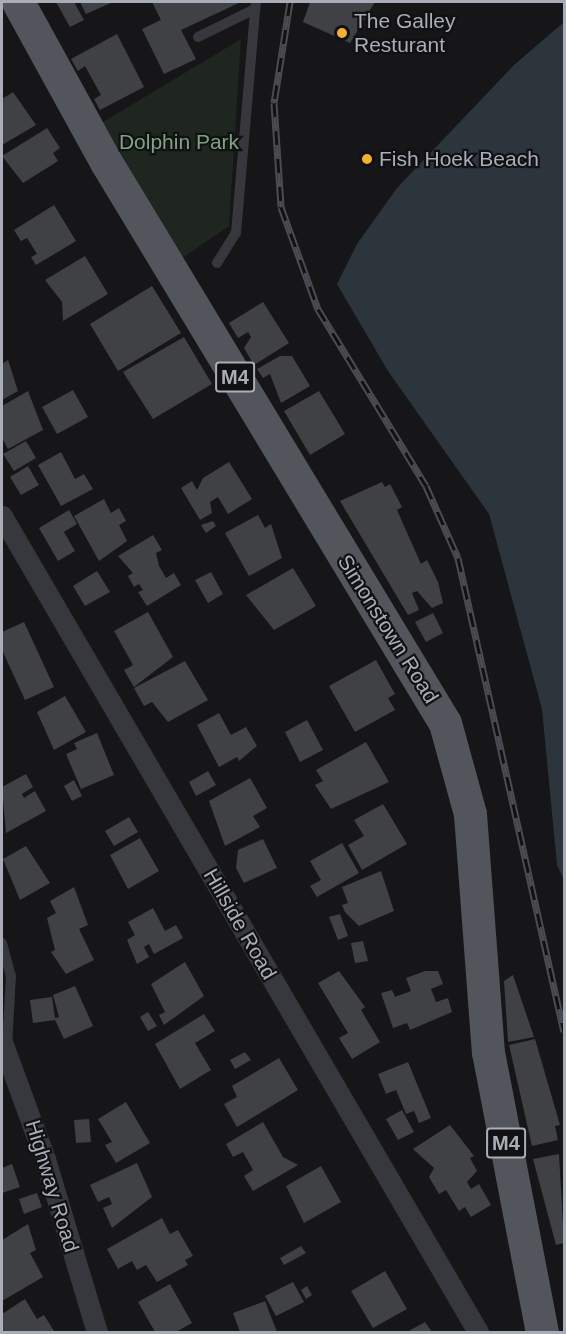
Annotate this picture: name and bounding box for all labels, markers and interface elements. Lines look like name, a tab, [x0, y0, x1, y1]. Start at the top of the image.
place label: The Galley Resturant	[354, 8, 456, 58]
marker: The Galley Resturant	[335, 26, 349, 40]
park label: Dolphin Park	[119, 129, 239, 155]
place label: Fish Hoek Beach	[379, 146, 539, 172]
marker: Fish Hoek Beach	[360, 152, 374, 166]
road number: M4	[214, 360, 256, 394]
street label: Simonstown Road	[332, 550, 444, 708]
street label: Hillside Road	[198, 864, 282, 984]
street label: Highway Road	[20, 1117, 84, 1255]
road number: M4	[485, 1126, 527, 1160]

